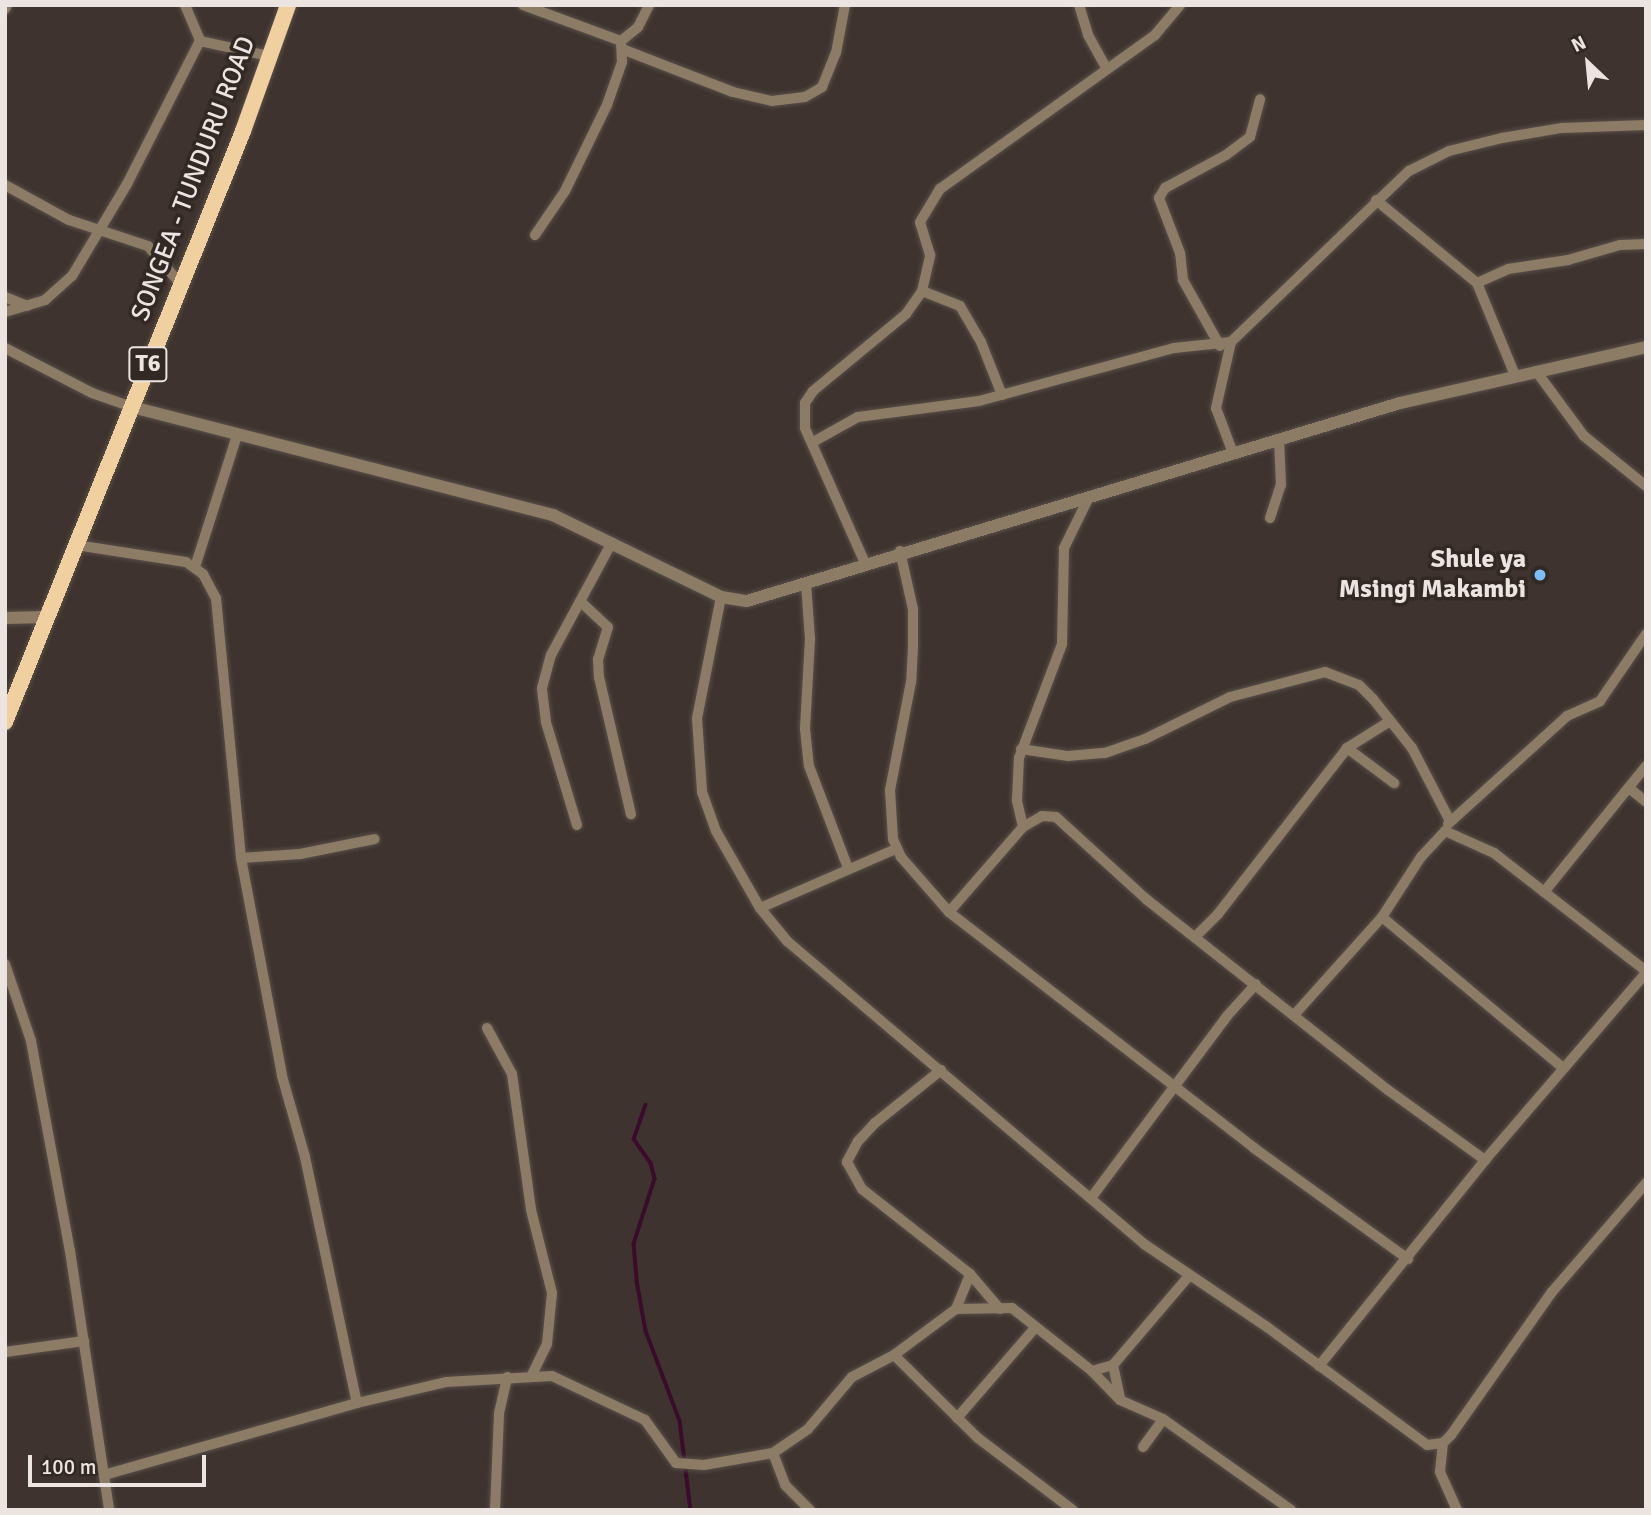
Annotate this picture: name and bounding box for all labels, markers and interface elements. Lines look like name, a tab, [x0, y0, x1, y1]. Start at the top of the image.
north arrow	[1553, 28, 1623, 98]
text: N	[1568, 30, 1590, 58]
street label: SONGEA - TUNDURU ROAD	[125, 32, 263, 326]
road number: T6	[127, 344, 169, 384]
place label: Shule ya Msingi Makambi	[1339, 544, 1526, 606]
marker: Shule ya Msingi Makambi	[1532, 567, 1548, 583]
scale bar	[32, 1442, 210, 1486]
text: 100 m	[41, 1454, 96, 1480]

